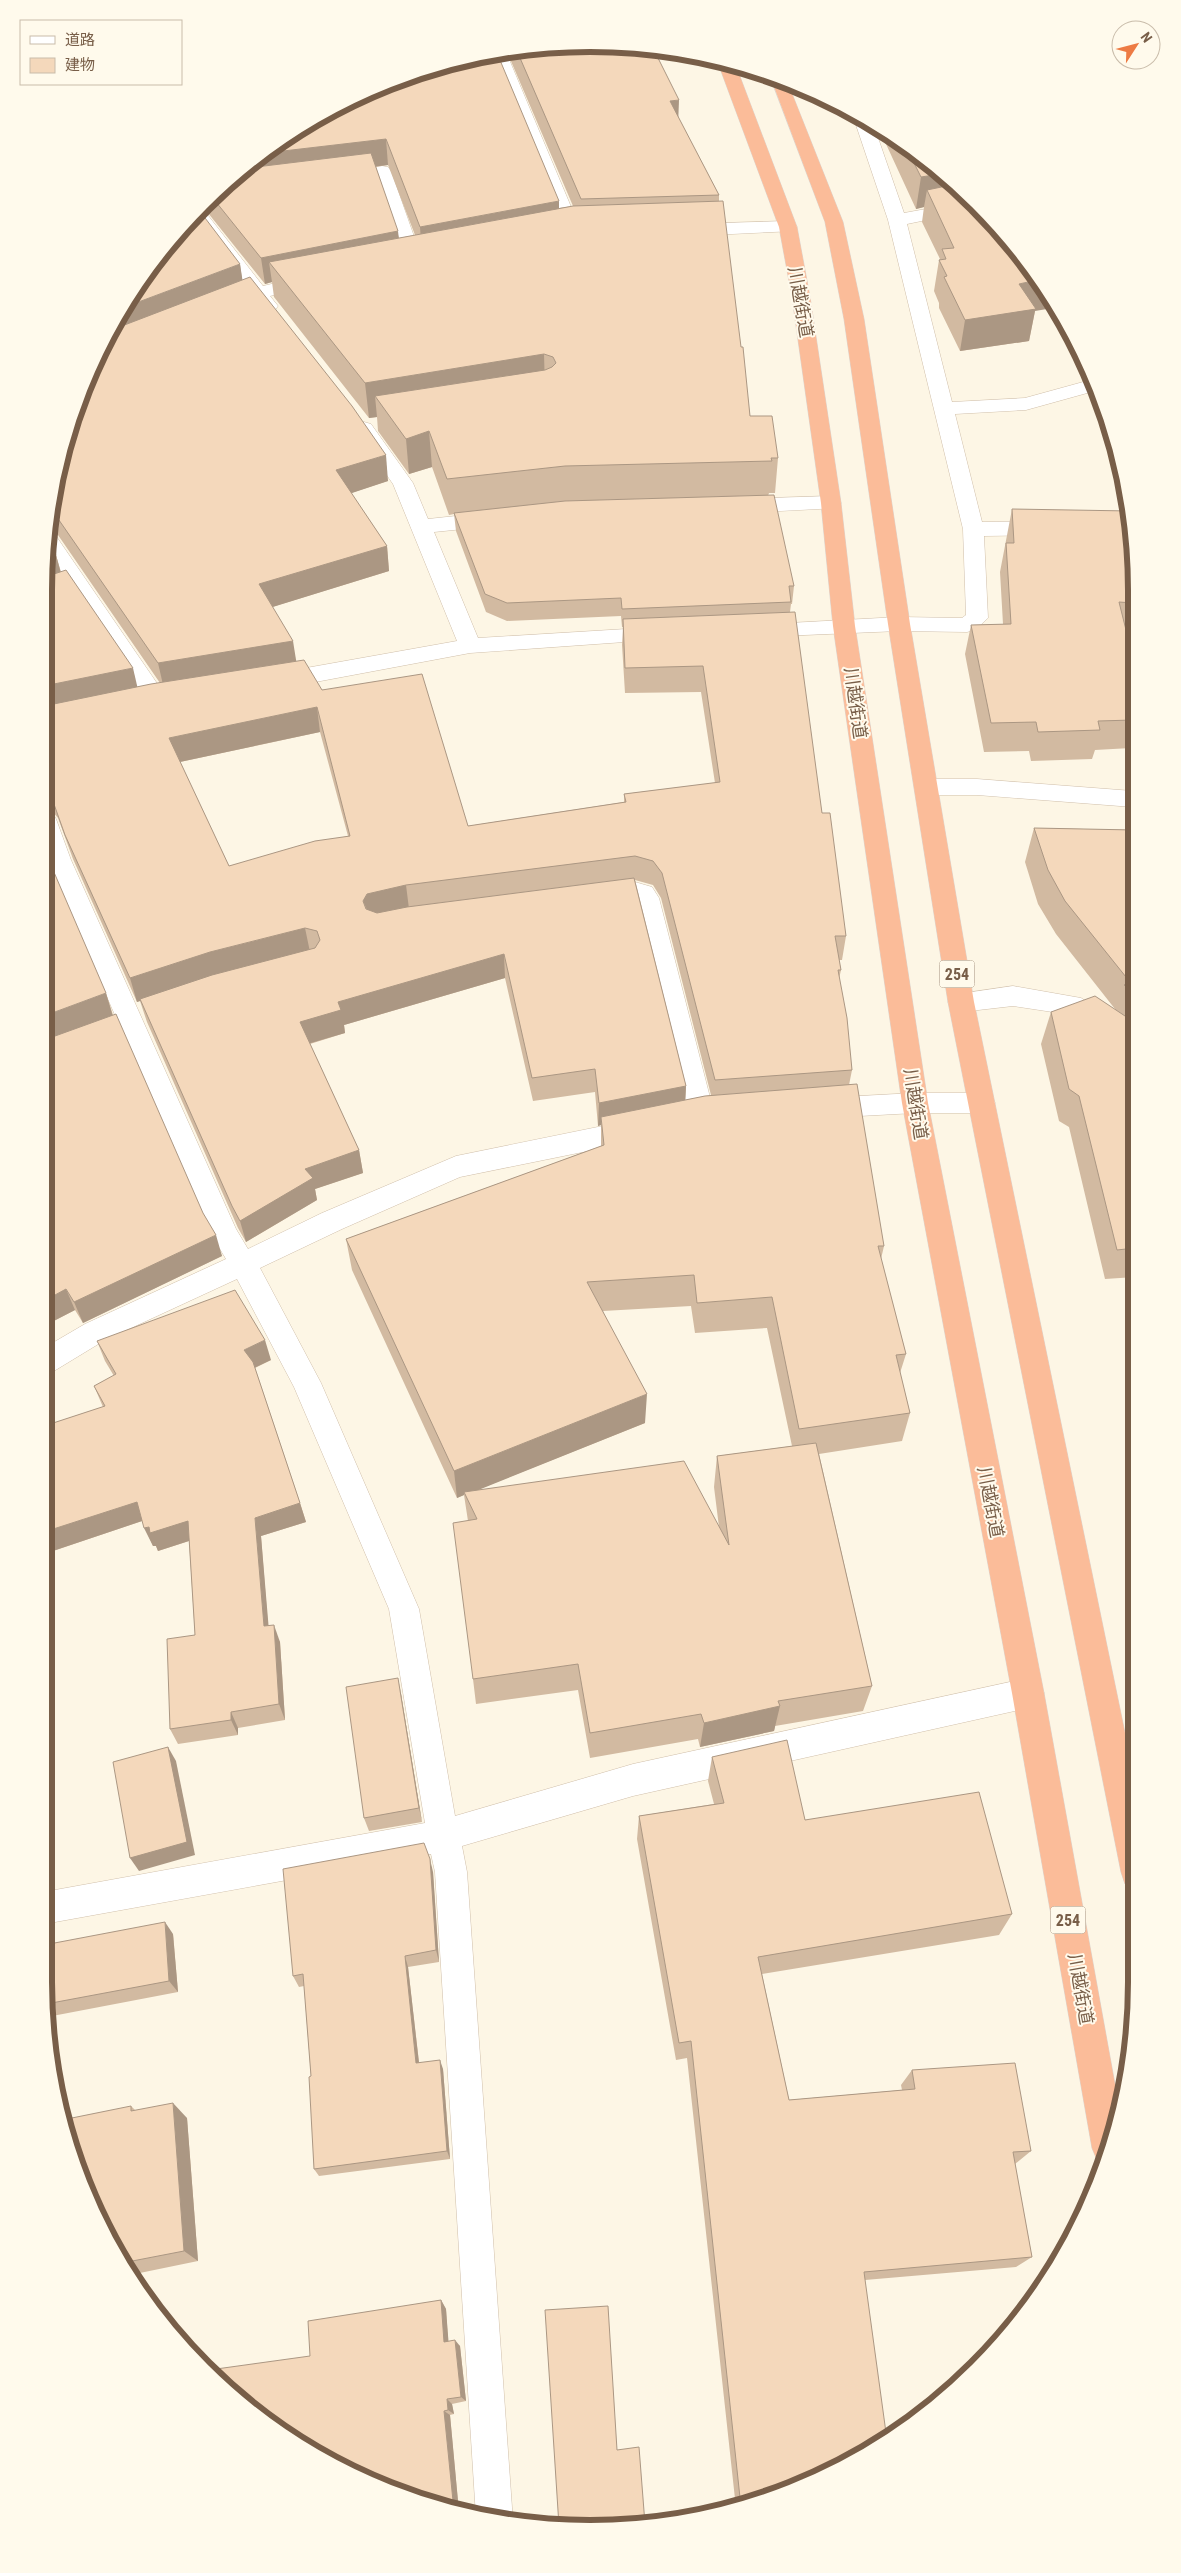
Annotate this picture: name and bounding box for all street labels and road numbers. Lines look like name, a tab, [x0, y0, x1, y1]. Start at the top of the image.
street label: 川越街道	[784, 265, 818, 339]
street label: 川越街道	[841, 666, 871, 740]
road number: 254	[940, 961, 974, 988]
street label: 川越街道	[900, 1067, 932, 1141]
street label: 川越街道	[974, 1465, 1008, 1539]
road number: 254	[1050, 1906, 1086, 1934]
street label: 川越街道	[1064, 1952, 1098, 2026]

